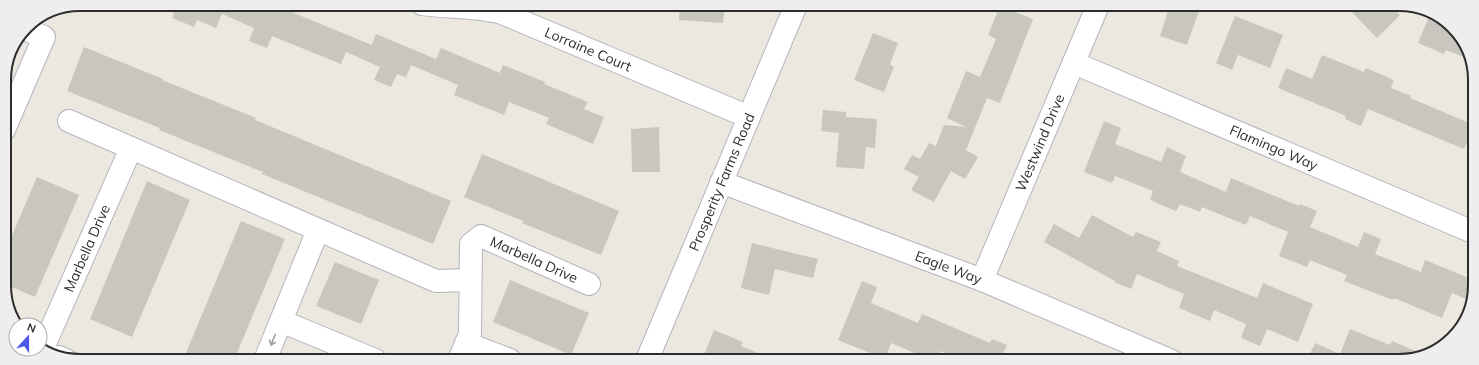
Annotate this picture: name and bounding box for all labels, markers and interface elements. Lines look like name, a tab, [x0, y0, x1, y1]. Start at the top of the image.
street label: Lorraine Court	[542, 23, 634, 76]
street label: Westwind Drive	[1011, 91, 1068, 194]
street label: Prosperity Farms Road	[685, 110, 759, 254]
street label: Flamingo Way	[1227, 121, 1321, 174]
street label: Marbella Drive	[60, 202, 114, 295]
street label: Marbella Drive	[487, 232, 581, 287]
street label: Eagle Way	[912, 247, 985, 288]
north arrow	[8, 317, 48, 357]
text: N	[25, 320, 38, 336]
one-way arrow	[268, 334, 276, 346]

